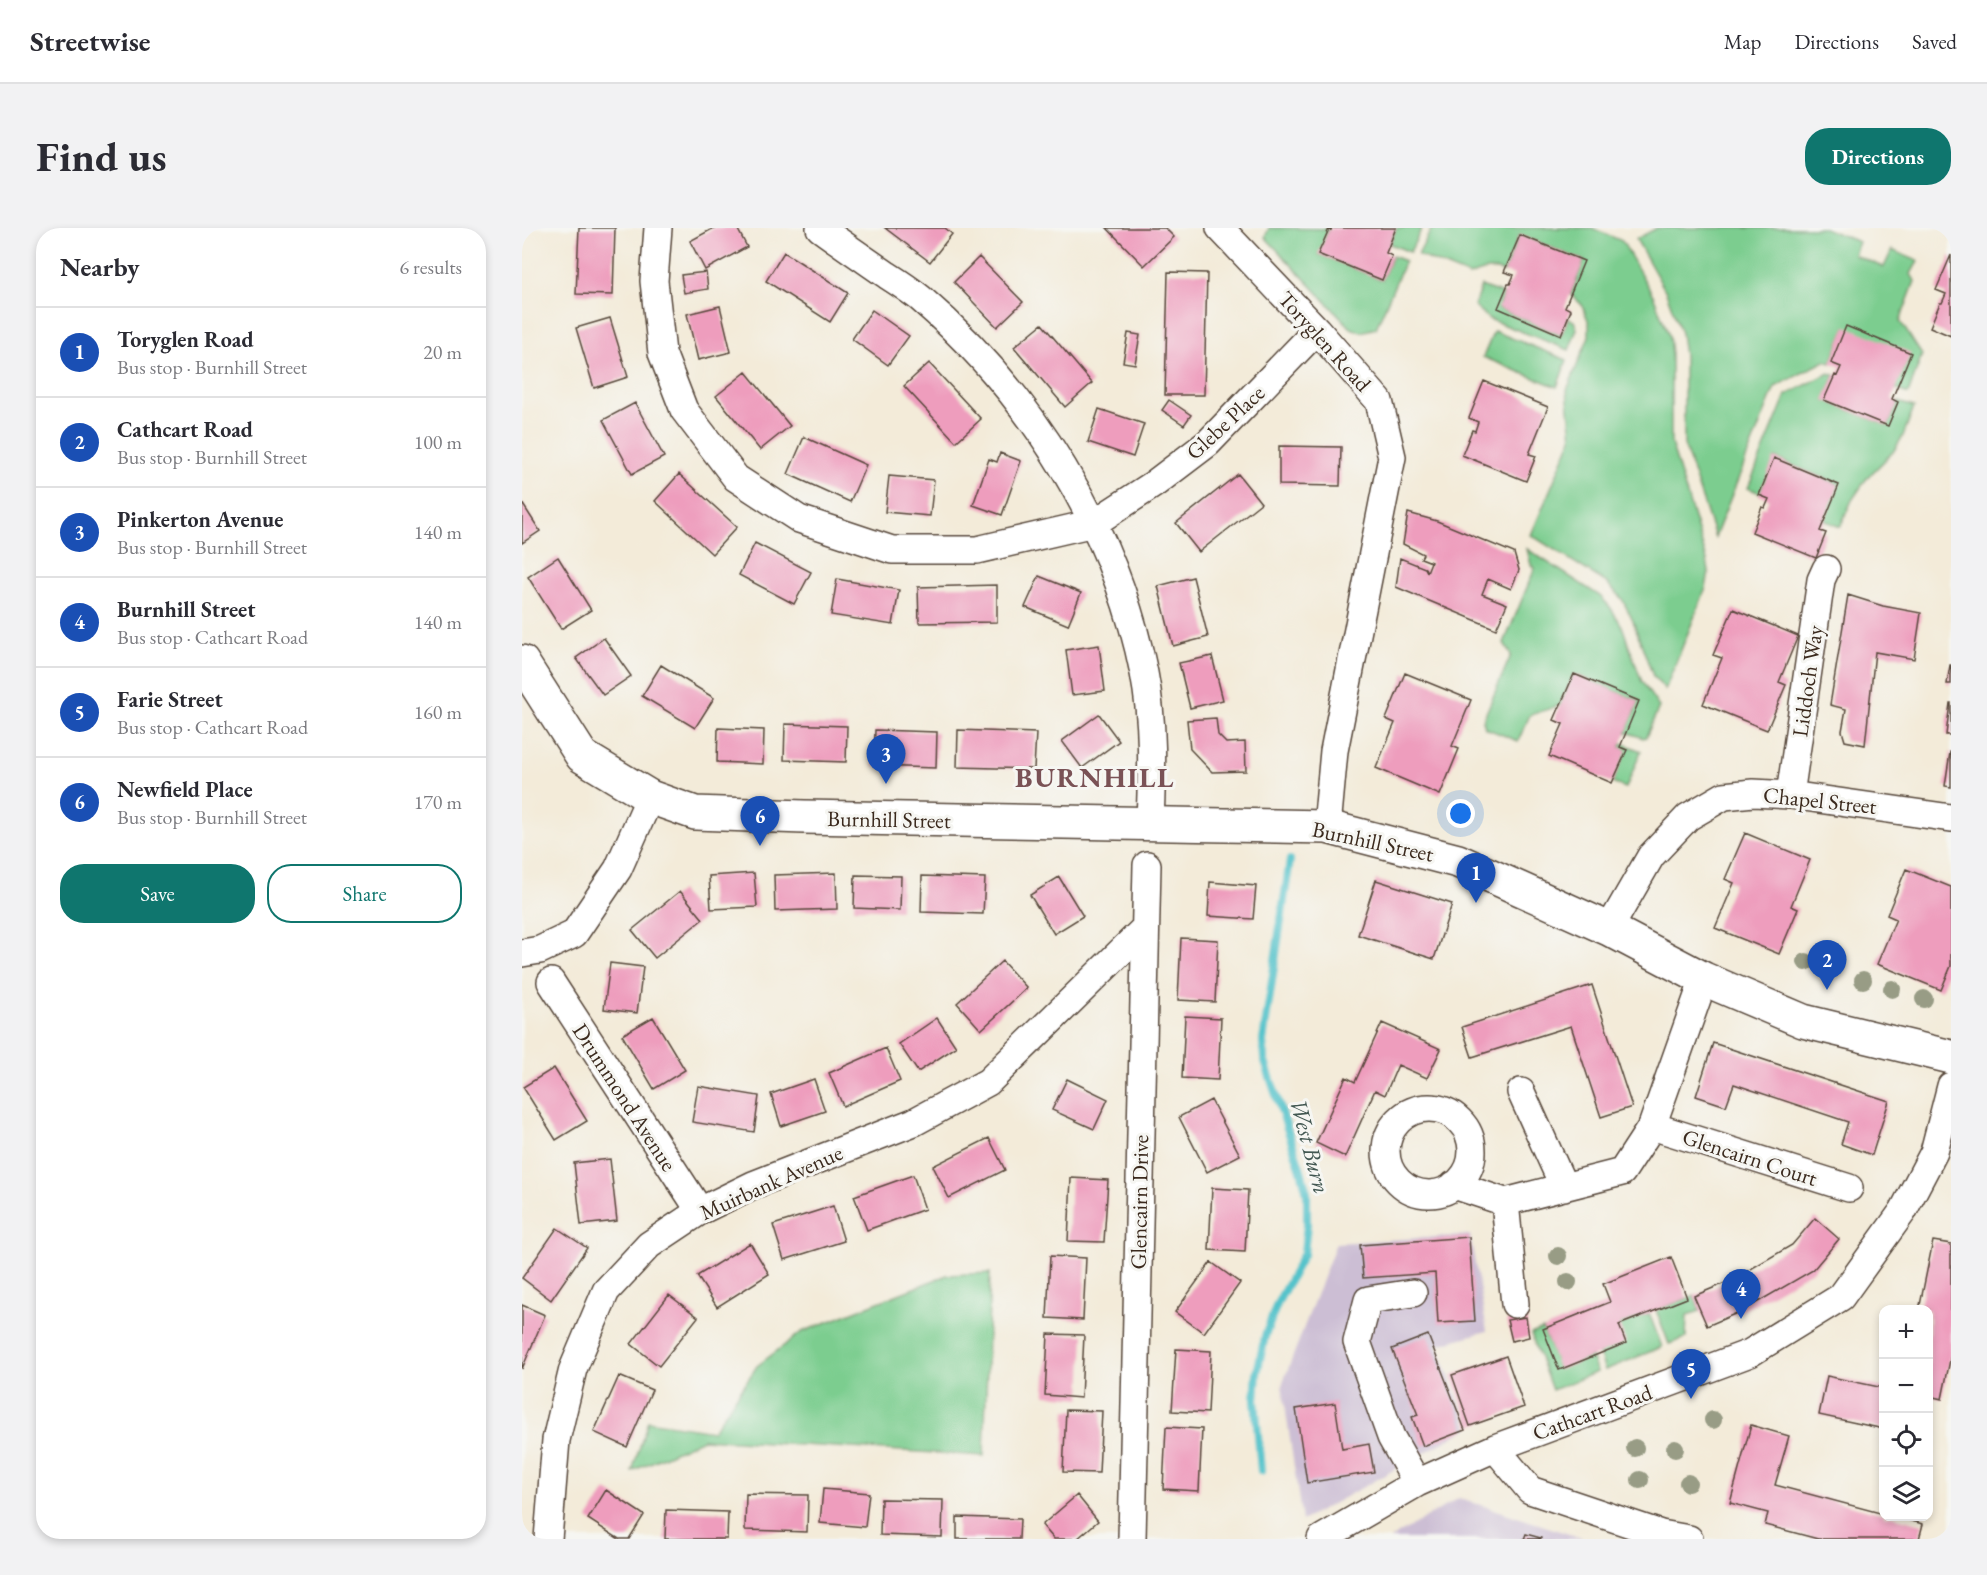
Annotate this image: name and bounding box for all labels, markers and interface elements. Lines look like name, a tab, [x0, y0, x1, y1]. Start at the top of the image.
text: Streetwise	[30, 23, 150, 59]
text: Map	[1724, 28, 1761, 55]
text: Directions	[1794, 28, 1879, 55]
text: Saved	[1912, 28, 1957, 55]
button: Directions	[1805, 128, 1951, 185]
text: Find us	[36, 129, 167, 184]
text: Nearby	[60, 250, 140, 284]
text: 6 results	[399, 254, 462, 280]
street label: Toryglen Road	[1272, 285, 1378, 398]
text: Toryglen Road	[117, 325, 254, 354]
text: 1	[74, 339, 85, 365]
text: 20 m	[423, 339, 462, 365]
text: Bus stop · Burnhill Street	[117, 354, 307, 380]
street label: Glebe Place	[1180, 378, 1271, 466]
text: Cathcart Road	[117, 415, 253, 444]
text: 2	[74, 429, 85, 455]
text: 100 m	[414, 429, 462, 455]
text: Bus stop · Burnhill Street	[117, 444, 307, 470]
text: Pinkerton Avenue	[117, 505, 283, 534]
text: 3	[74, 519, 85, 545]
text: 140 m	[414, 519, 462, 545]
text: Bus stop · Burnhill Street	[117, 534, 307, 560]
text: Burnhill Street	[117, 595, 256, 624]
text: 4	[74, 609, 85, 635]
text: 140 m	[414, 609, 462, 635]
street label: Liddoch Way	[1785, 623, 1830, 739]
text: Bus stop · Cathcart Road	[117, 624, 308, 650]
text: Farie Street	[117, 685, 223, 714]
text: 5	[74, 699, 85, 725]
text: 160 m	[414, 699, 462, 725]
text: Bus stop · Cathcart Road	[117, 714, 308, 740]
pin: 3	[866, 734, 906, 784]
district label: BURNHILL	[1015, 759, 1175, 795]
text: Newfield Place	[117, 775, 253, 804]
street label: Chapel Street	[1762, 780, 1878, 821]
text: 6	[74, 789, 85, 815]
text: 170 m	[414, 789, 462, 815]
pin: 6	[740, 796, 780, 846]
your location	[1446, 799, 1475, 828]
text: Bus stop · Burnhill Street	[117, 804, 307, 830]
street label: Burnhill Street	[827, 804, 951, 835]
street label: Burnhill Street	[1309, 814, 1436, 869]
pin: 1	[1456, 854, 1496, 903]
button: Save	[60, 864, 255, 923]
button: Share	[267, 864, 462, 923]
pin: 2	[1808, 940, 1846, 990]
street label: Drummond Avenue	[566, 1018, 684, 1177]
water label: West Burn	[1283, 1095, 1338, 1197]
street label: Glencairn Court	[1679, 1122, 1821, 1193]
street label: Glencairn Drive	[1124, 1134, 1155, 1270]
street label: Muirbank Avenue	[695, 1138, 848, 1227]
pin: 4	[1722, 1270, 1760, 1319]
map controls	[1879, 1305, 1933, 1521]
button: +	[1879, 1305, 1933, 1359]
pin: 5	[1672, 1350, 1710, 1399]
button: −	[1879, 1359, 1933, 1413]
street label: Cathcart Road	[1529, 1377, 1657, 1447]
button: locate	[1879, 1413, 1933, 1467]
button: layers	[1879, 1467, 1933, 1521]

